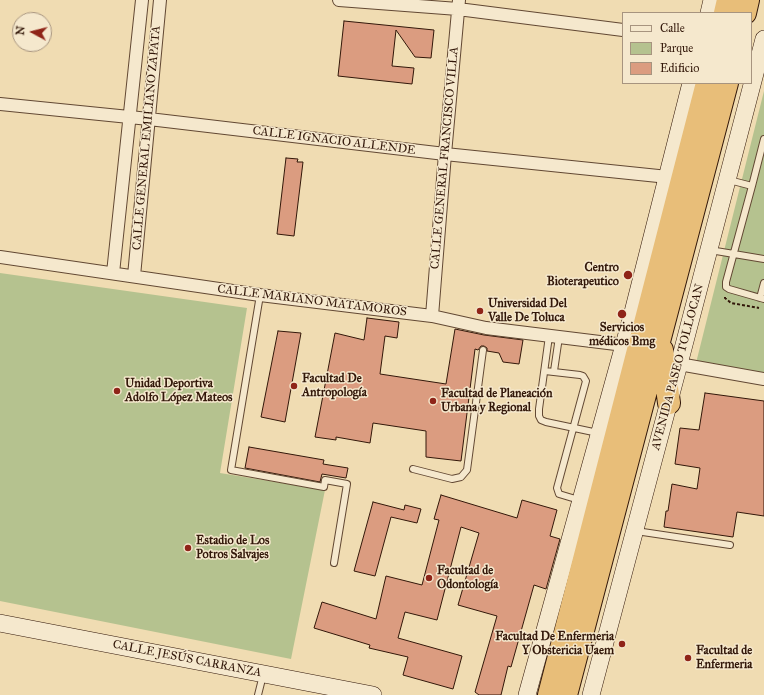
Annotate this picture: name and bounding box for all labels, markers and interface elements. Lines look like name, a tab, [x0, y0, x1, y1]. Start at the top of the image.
north arrow	[12, 12, 52, 52]
legend	[622, 12, 752, 84]
text: Calle	[660, 21, 685, 35]
text: N	[14, 25, 28, 36]
street label: CALLE GENERAL EMILIANO ZAPATA	[130, 25, 164, 251]
text: Parque	[660, 41, 693, 55]
street label: CALLE GENERAL FRANCISCO VILLA	[428, 46, 462, 270]
text: Edificio	[660, 61, 699, 75]
street label: CALLE IGNACIO ALLENDE	[252, 124, 416, 158]
place label: Centro Bioterapeutico	[547, 261, 619, 289]
marker: Centro Bioterapeutico	[622, 269, 634, 281]
street label: CALLE MARIANO MATAMOROS	[216, 282, 408, 320]
street label: AVENIDA PASEO TOLLOCAN	[649, 282, 707, 452]
place label: Universidad Del Valle De Toluca	[488, 297, 567, 325]
marker: Universidad Del Valle De Toluca	[475, 306, 485, 316]
marker: Servicios médicos Bmg	[616, 308, 628, 320]
place label: Servicios médicos Bmg	[589, 321, 655, 349]
place label: Facultad De Antropología	[302, 372, 367, 400]
place label: Unidad Deportiva Adolfo López Mateos	[125, 377, 232, 405]
marker: Facultad De Antropología	[289, 381, 299, 391]
marker: Unidad Deportiva Adolfo López Mateos	[112, 386, 122, 396]
place label: Facultad de Planeación Urbana y Regional	[441, 387, 552, 415]
marker: Facultad de Planeación Urbana y Regional	[428, 396, 438, 406]
place label: Estadio de Los Potros Salvajes	[196, 534, 269, 562]
marker: Estadio de Los Potros Salvajes	[183, 543, 193, 553]
place label: Facultad de Odontología	[437, 564, 498, 592]
marker: Facultad de Odontología	[424, 573, 434, 583]
place label: Facultad De Enfermeria Y Obstericia Uaem	[495, 630, 614, 658]
street label: CALLE JESÚS CARRANZA	[111, 637, 263, 681]
marker: Facultad De Enfermeria Y Obstericia Uaem	[617, 639, 627, 649]
place label: Facultad de Enfermeria	[696, 644, 752, 672]
marker: Facultad de Enfermeria	[683, 653, 693, 663]

